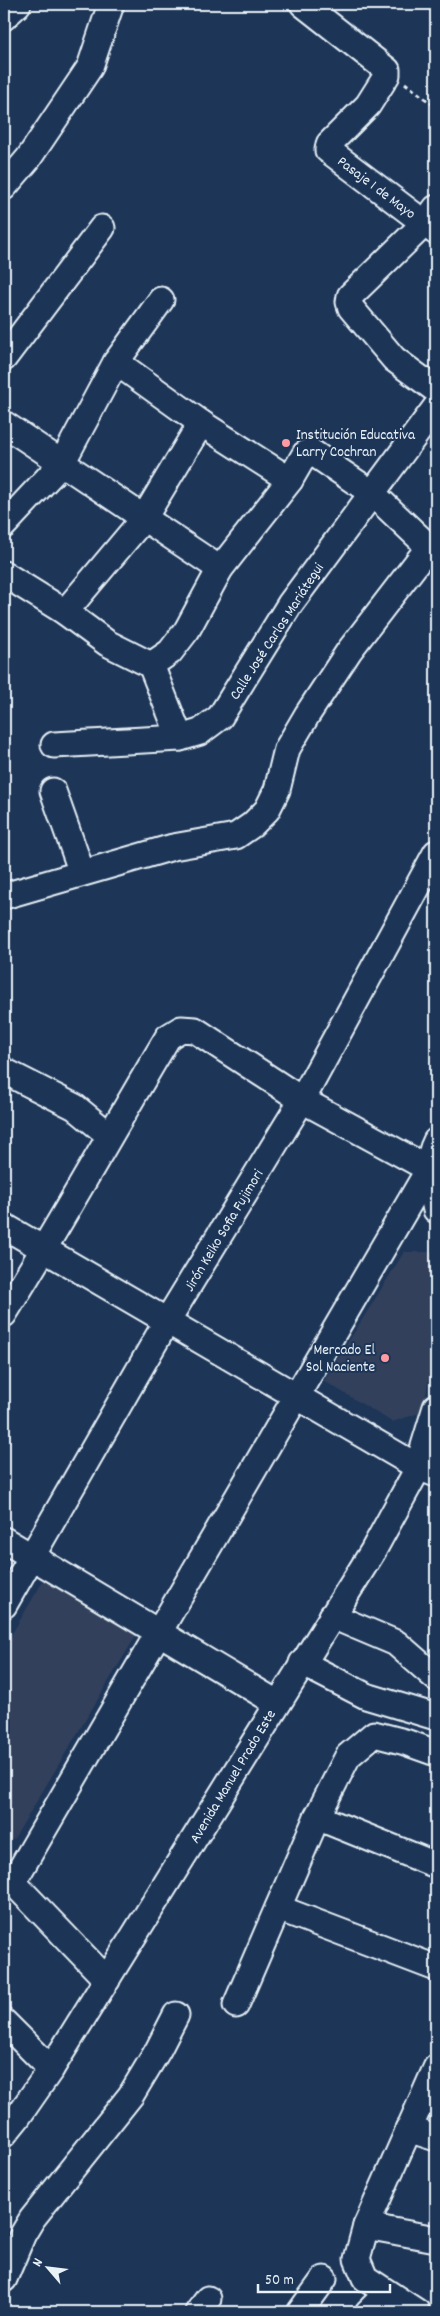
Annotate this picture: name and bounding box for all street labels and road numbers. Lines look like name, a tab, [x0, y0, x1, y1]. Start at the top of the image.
street label: Pasaje 1 de Mayo	[332, 152, 420, 226]
street label: Calle José Carlos Mariátegui	[225, 559, 330, 705]
street label: Jirón Keiko Sofia Fujimori	[179, 1166, 270, 1296]
street label: Avenida Manuel Prado Este	[185, 1706, 283, 1848]

